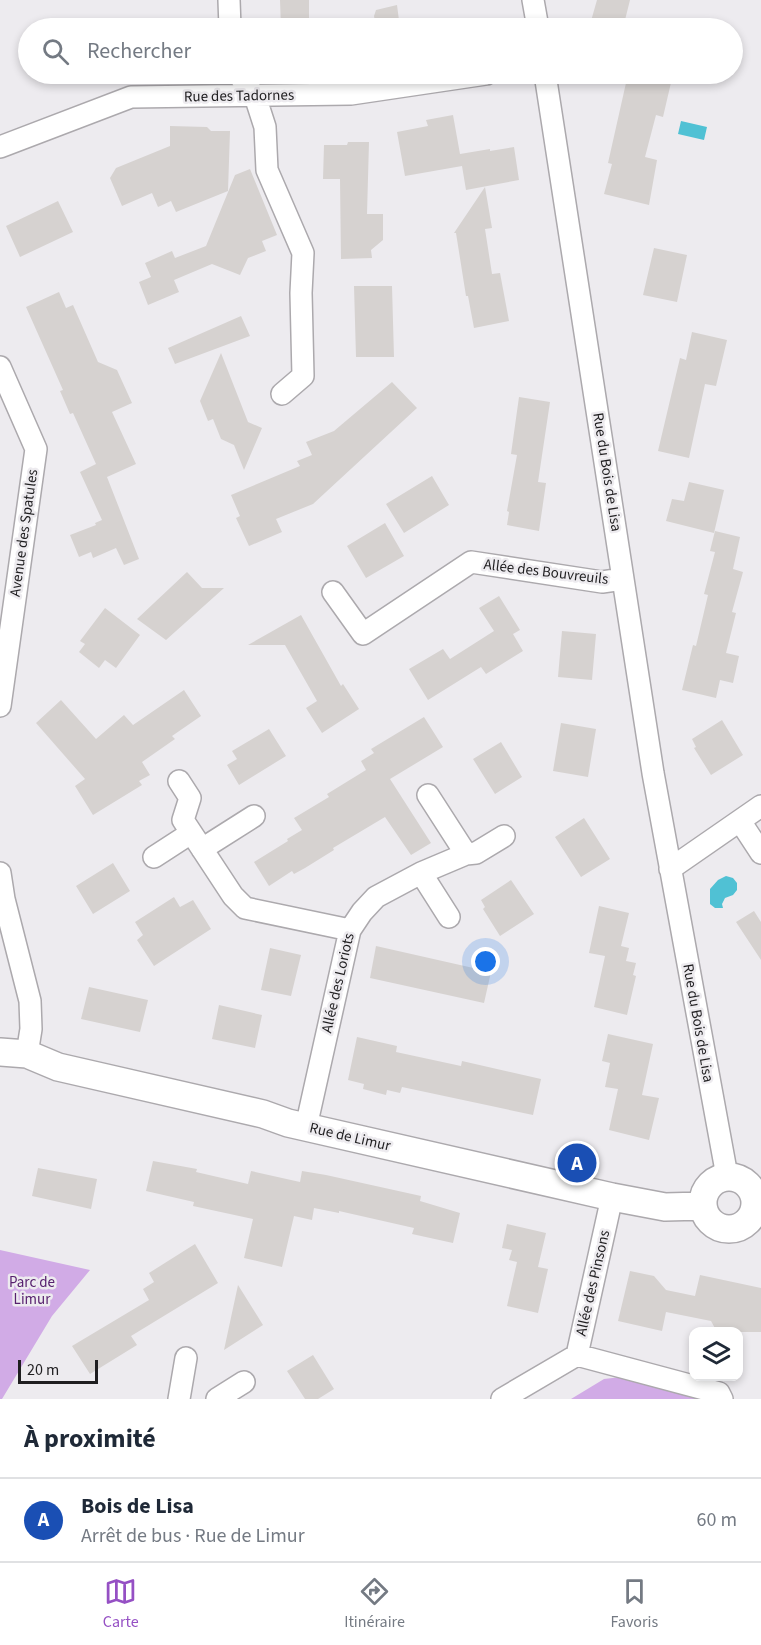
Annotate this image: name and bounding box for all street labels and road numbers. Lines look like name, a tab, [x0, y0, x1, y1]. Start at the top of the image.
street label: Rue des Tadornes	[184, 85, 294, 107]
street label: Rue du Bois de Lisa	[587, 411, 627, 533]
street label: Avenue des Spatules	[5, 468, 43, 598]
street label: Allée des Bouvreuils	[483, 554, 609, 590]
street label: Allée des Loriots	[316, 931, 360, 1035]
street label: Rue du Bois de Lisa	[677, 962, 719, 1084]
street label: Rue de Limur	[307, 1117, 393, 1157]
street label: Allée des Pinsons	[571, 1228, 615, 1338]

